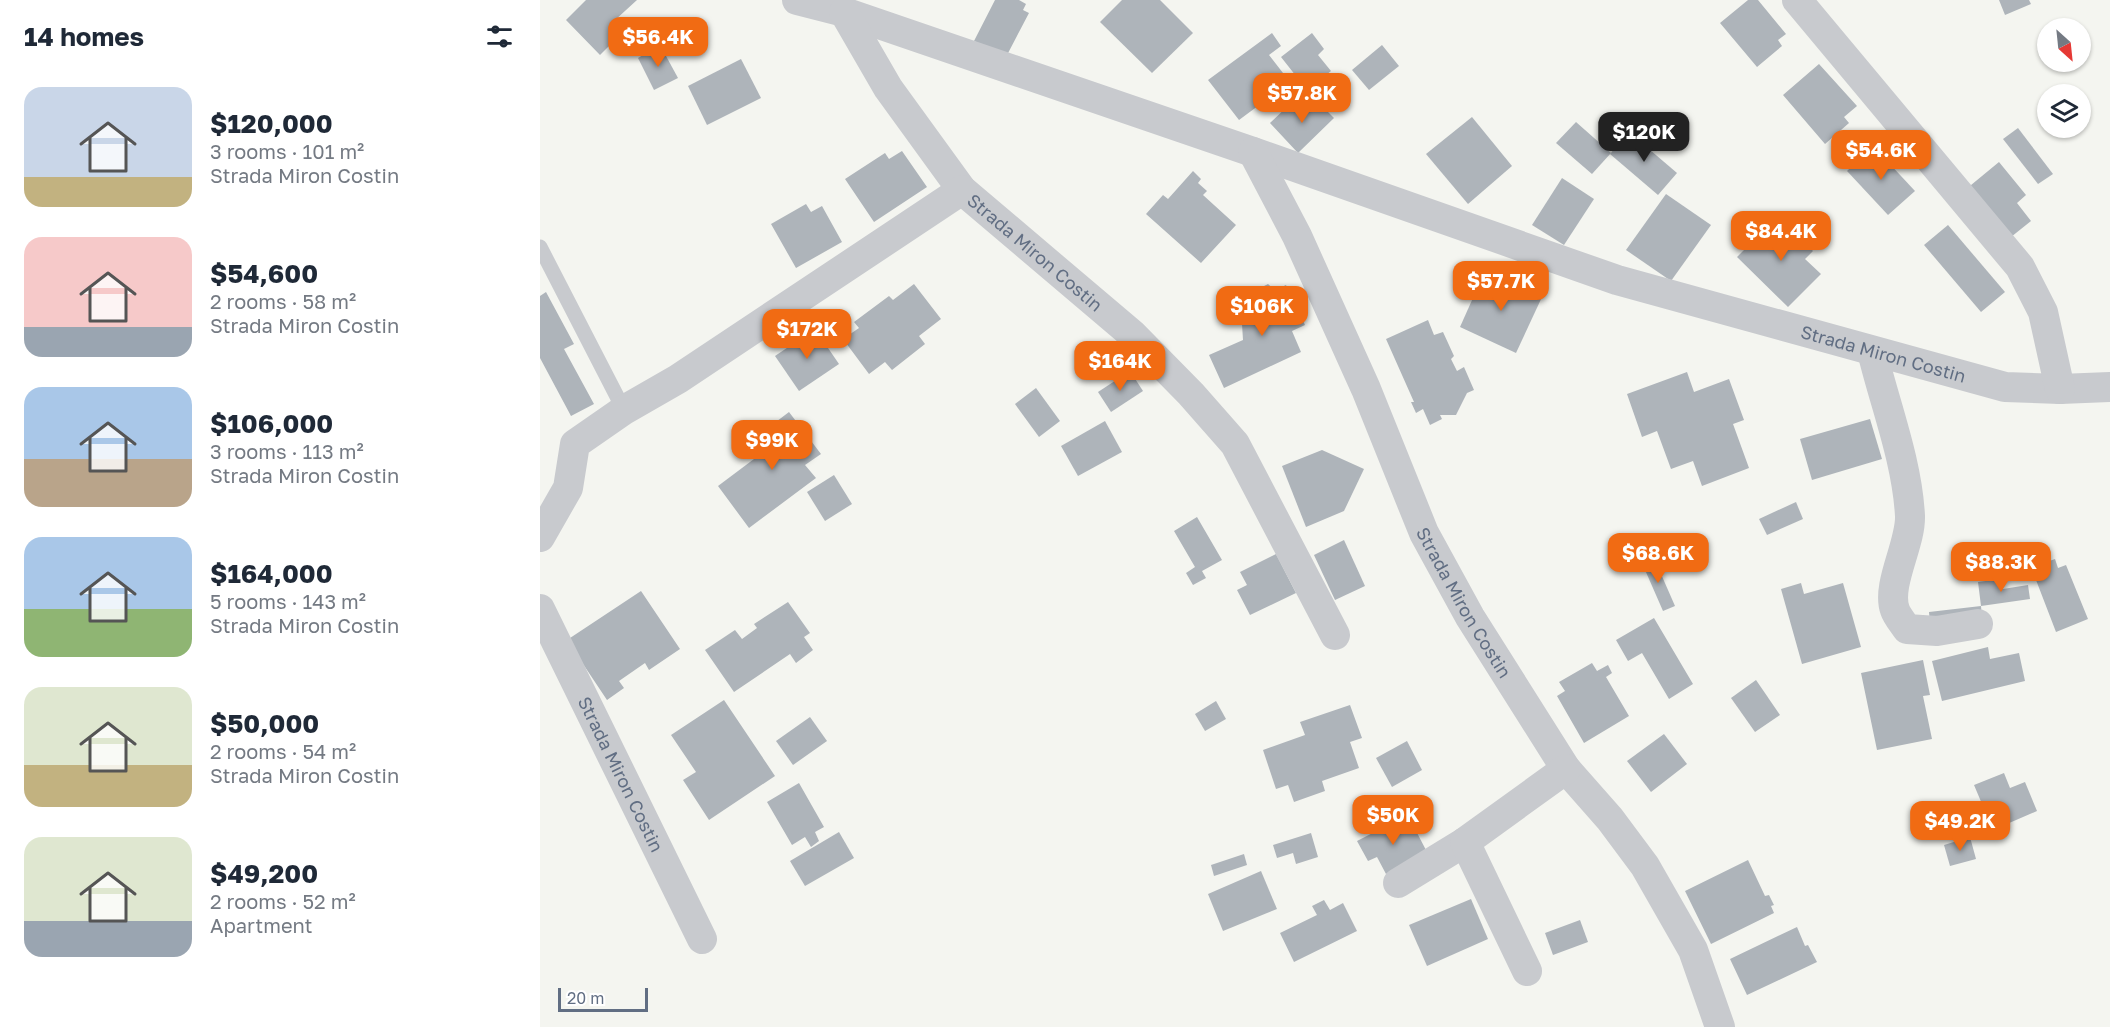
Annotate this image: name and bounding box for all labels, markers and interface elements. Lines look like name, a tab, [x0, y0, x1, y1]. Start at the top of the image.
pin: $56.4K	[609, 17, 707, 68]
north arrow	[2037, 18, 2091, 72]
map controls	[2037, 18, 2091, 138]
icon: filters	[483, 20, 516, 53]
text: 14 homes	[24, 21, 144, 52]
text: $56.4K	[622, 24, 694, 48]
pin: $57.8K	[1253, 73, 1351, 124]
text: $57.8K	[1267, 80, 1337, 104]
button: layers	[2037, 84, 2091, 138]
text: $120,000	[210, 108, 333, 139]
icon: home	[72, 111, 144, 183]
pin: $120K	[1602, 112, 1686, 163]
text: $120K	[1612, 119, 1676, 143]
pin: $54.6K	[1832, 130, 1930, 181]
text: $54.6K	[1845, 137, 1917, 161]
text: 3 rooms · 101 m²	[210, 139, 364, 163]
text: Strada Miron Costin	[210, 163, 399, 187]
street label: Strada Miron Costin	[963, 189, 1107, 316]
pin: $84.4K	[1732, 211, 1830, 262]
text: $84.4K	[1745, 218, 1817, 242]
text: $54,600	[210, 258, 318, 289]
icon: home	[72, 261, 144, 333]
pin: $57.7K	[1452, 261, 1550, 312]
text: $57.7K	[1467, 268, 1535, 292]
pin: $106K	[1220, 286, 1304, 337]
text: 2 rooms · 58 m²	[210, 289, 356, 313]
text: $106K	[1230, 293, 1294, 317]
pin: $172K	[765, 309, 849, 360]
text: Strada Miron Costin	[210, 313, 399, 337]
text: $172K	[776, 316, 838, 340]
street label: Strada Miron Costin	[1798, 320, 1968, 387]
pin: $164K	[1078, 341, 1162, 392]
text: $164K	[1088, 348, 1152, 372]
text: $106,000	[210, 408, 333, 439]
icon: home	[72, 411, 144, 483]
pin: $99K	[736, 420, 808, 471]
text: $99K	[745, 427, 799, 451]
text: 3 rooms · 113 m²	[210, 439, 364, 463]
text: Strada Miron Costin	[210, 463, 399, 487]
street label: Strada Miron Costin	[1412, 523, 1516, 682]
pin: $68.6K	[1609, 533, 1707, 584]
text: $68.6K	[1622, 540, 1694, 564]
pin: $88.3K	[1952, 542, 2050, 593]
text: $88.3K	[1965, 549, 2037, 573]
text: $164,000	[210, 558, 333, 589]
icon: home	[72, 561, 144, 633]
text: 5 rooms · 143 m²	[210, 589, 366, 613]
text: Strada Miron Costin	[210, 613, 399, 637]
street label: Strada Miron Costin	[574, 693, 669, 856]
text: $50,000	[210, 708, 319, 739]
icon: home	[72, 711, 144, 783]
text: 2 rooms · 54 m²	[210, 739, 356, 763]
text: Strada Miron Costin	[210, 763, 399, 787]
pin: $50K	[1357, 795, 1429, 846]
pin: $49.2K	[1911, 801, 2009, 852]
text: $50K	[1366, 802, 1420, 826]
text: $49.2K	[1924, 808, 1996, 832]
text: $49,200	[210, 858, 318, 889]
icon: home	[72, 861, 144, 933]
text: 2 rooms · 52 m²	[210, 889, 356, 913]
text: Apartment	[210, 913, 313, 937]
scale bar	[558, 985, 648, 1012]
text: 20 m	[567, 988, 604, 1008]

